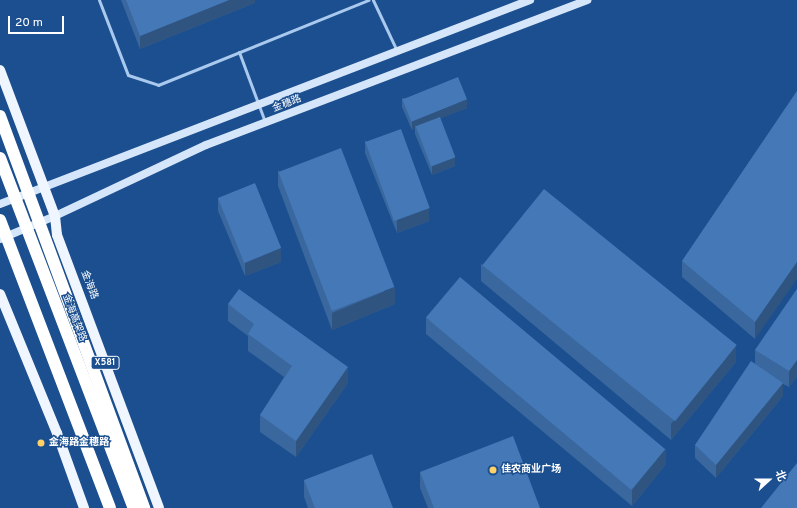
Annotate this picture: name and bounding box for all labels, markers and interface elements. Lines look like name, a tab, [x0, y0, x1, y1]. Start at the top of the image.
scale bar	[10, 8, 66, 34]
text: 20 m	[15, 15, 43, 31]
street label: 金穗路	[271, 93, 303, 115]
street label: 金海路	[78, 269, 100, 301]
street label: 金海高架路	[59, 293, 89, 343]
road number: X581	[90, 356, 120, 370]
place label: 金海路金穗路	[49, 437, 109, 449]
marker: 金海路金穗路	[36, 438, 46, 448]
north arrow	[749, 460, 789, 500]
place label: 佳农商业广场	[501, 464, 561, 476]
marker: 佳农商业广场	[488, 465, 498, 475]
text: 北	[772, 468, 789, 483]

